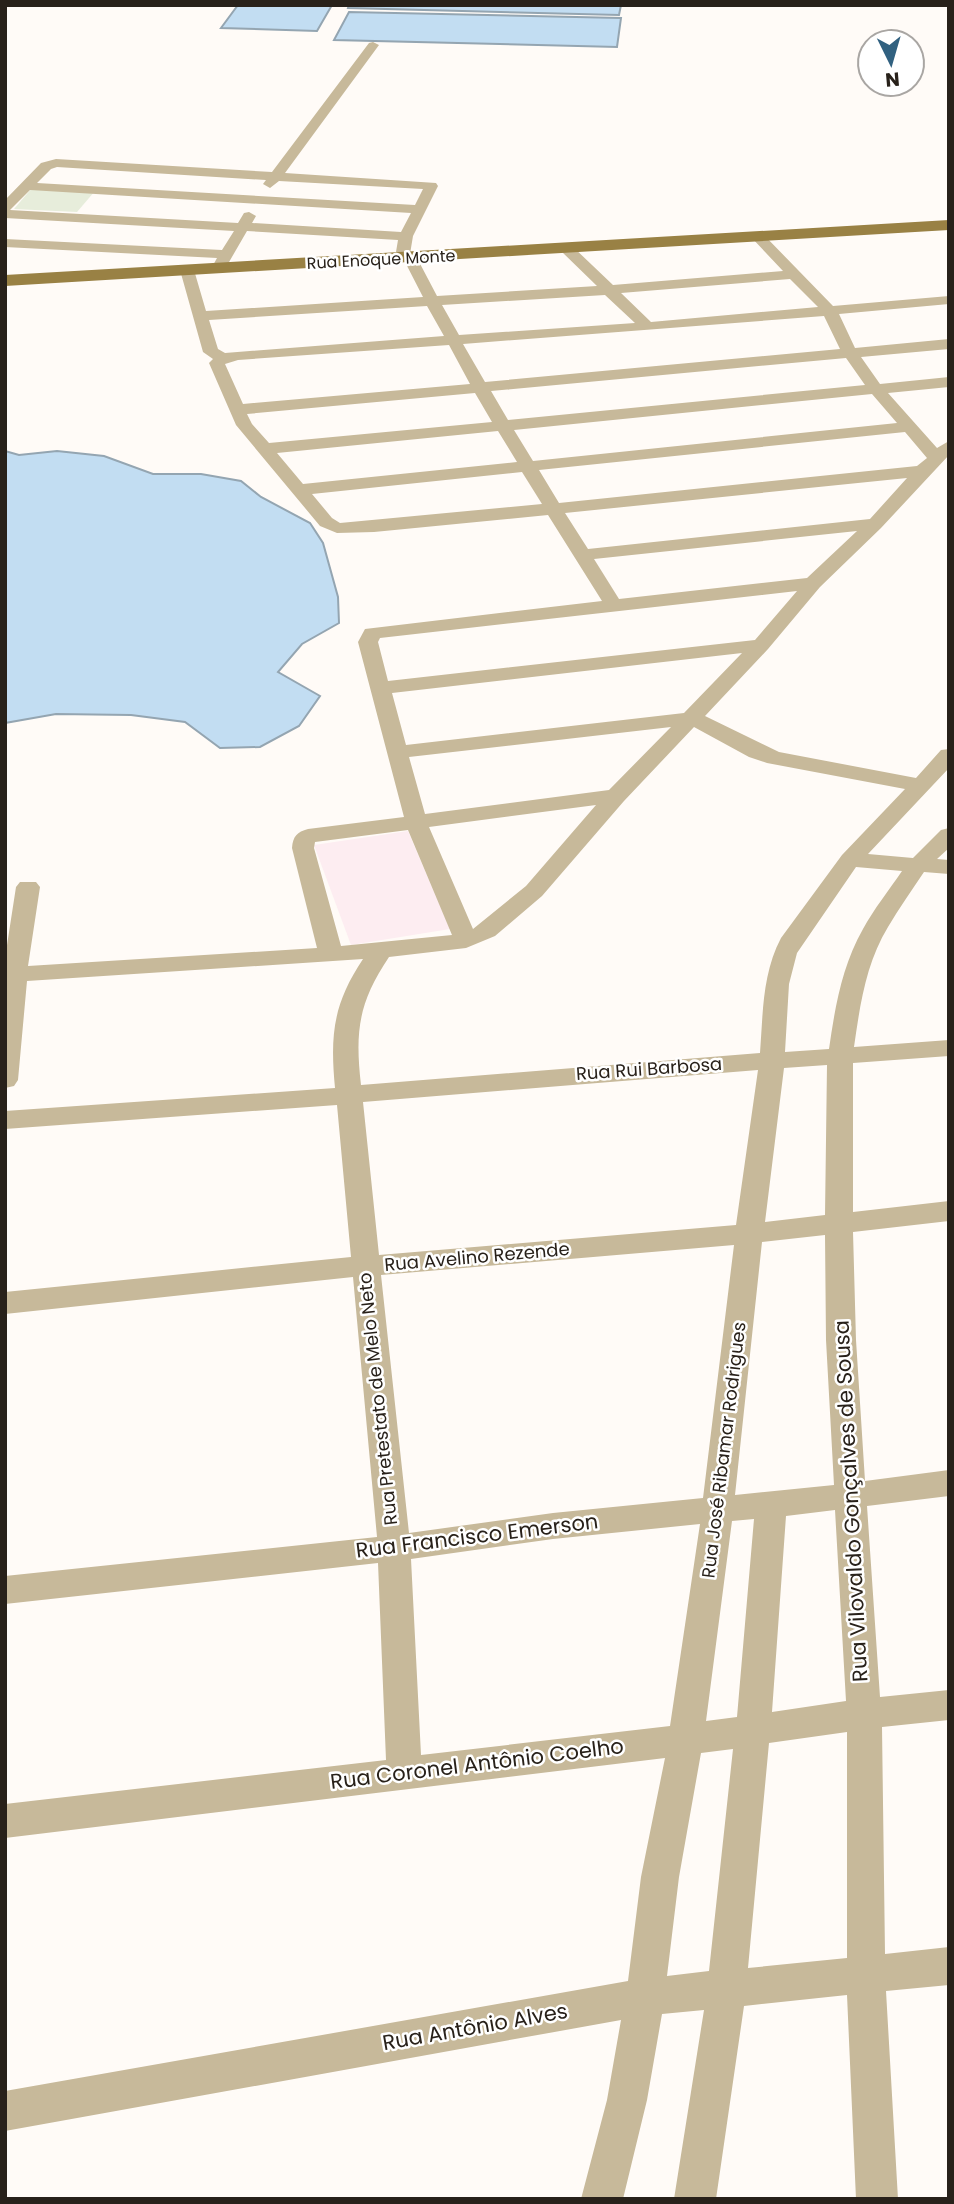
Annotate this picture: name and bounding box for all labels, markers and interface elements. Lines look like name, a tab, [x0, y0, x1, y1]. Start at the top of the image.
north arrow	[856, 28, 926, 98]
text: N	[884, 65, 901, 94]
street label: Rua Enoque Monte	[306, 244, 456, 275]
street label: Rua Rui Barbosa	[575, 1051, 723, 1086]
street label: Rua Avelino Rezende	[383, 1236, 571, 1277]
street label: Rua Pretestato de Melo Neto	[352, 1272, 403, 1527]
street label: Rua Vilovaldo Gonçalves de Sousa	[827, 1319, 874, 1683]
street label: Rua José Ribamar Rodrigues	[695, 1320, 752, 1579]
street label: Rua Francisco Emerson	[354, 1506, 600, 1565]
street label: Rua Coronel Antônio Coelho	[329, 1731, 625, 1796]
street label: Rua Antônio Alves	[380, 1996, 570, 2057]

